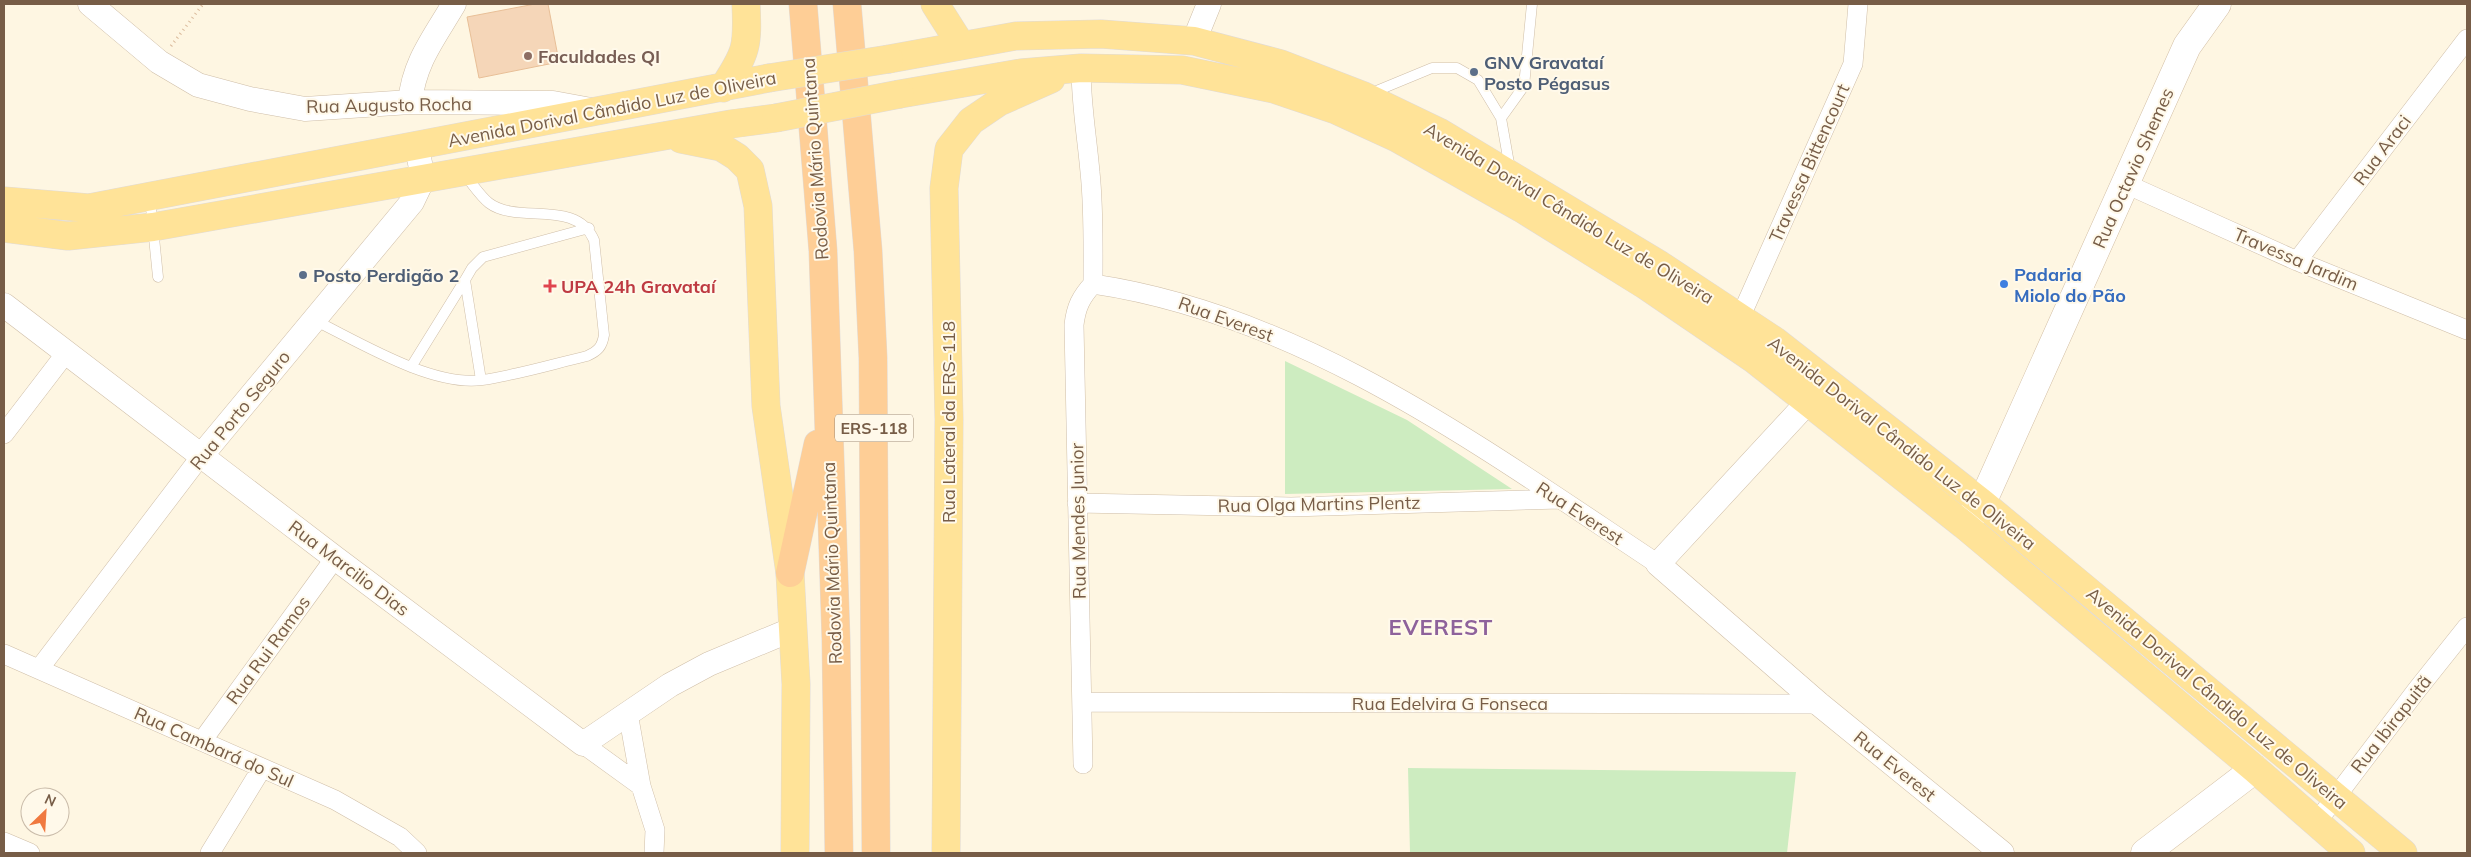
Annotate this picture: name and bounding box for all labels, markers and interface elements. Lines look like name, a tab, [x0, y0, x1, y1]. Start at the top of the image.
place label: Faculdades QI	[538, 45, 660, 68]
marker: Faculdades QI	[522, 50, 534, 62]
place label: GNV Gravataí Posto Pégasus	[1484, 51, 1610, 95]
street label: Rodovia Mário Quintana	[796, 57, 834, 261]
street label: Avenida Dorival Cândido Luz de Oliveira	[446, 66, 778, 152]
marker: GNV Gravataí Posto Pégasus	[1468, 66, 1480, 78]
street label: Travessa Bittencourt	[1764, 80, 1854, 246]
street label: Rua Octavio Shemes	[2087, 84, 2179, 252]
street label: Rua Augusto Rocha	[306, 92, 472, 118]
street label: Rua Araci	[2348, 110, 2416, 190]
street label: Avenida Dorival Cândido Luz de Oliveira	[1420, 117, 1718, 309]
street label: Travessa Jardim	[2230, 222, 2362, 296]
place label: Padaria Miolo do Pão	[2014, 263, 2126, 307]
place label: Posto Perdigão 2	[313, 264, 459, 287]
marker: Posto Perdigão 2	[297, 269, 309, 281]
place label: UPA 24h Gravataí	[561, 275, 717, 298]
marker: Padaria Miolo do Pão	[1998, 278, 2010, 290]
marker: UPA 24h Gravataí	[543, 279, 557, 293]
street label: Rua Everest	[1175, 291, 1277, 347]
street label: Rua Lateral da ERS-118	[937, 321, 960, 523]
street label: Avenida Dorival Cândido Luz de Oliveira	[1763, 331, 2041, 555]
street label: Rua Porto Seguro	[185, 346, 295, 474]
road number: ERS-118	[835, 414, 913, 442]
street label: Rua Mendes Junior	[1065, 442, 1091, 599]
street label: Rodovia Mário Quintana	[817, 461, 847, 665]
street label: Rua Everest	[1532, 476, 1628, 550]
street label: Rua Olga Martins Plentz	[1217, 491, 1421, 517]
street label: Rua Marcilio Dias	[284, 515, 414, 621]
street label: Avenida Dorival Cândido Luz de Oliveira	[2082, 582, 2352, 814]
street label: Rua Rui Ramos	[221, 591, 315, 709]
district label: EVEREST	[1389, 613, 1493, 641]
street label: Rua Ibirapuitã	[2346, 670, 2436, 778]
street label: Rua Edelvira G Fonseca	[1352, 692, 1548, 715]
street label: Rua Cambará do Sul	[131, 701, 297, 793]
street label: Rua Everest	[1849, 726, 1941, 806]
north arrow	[20, 787, 70, 837]
text: N	[42, 790, 59, 811]

